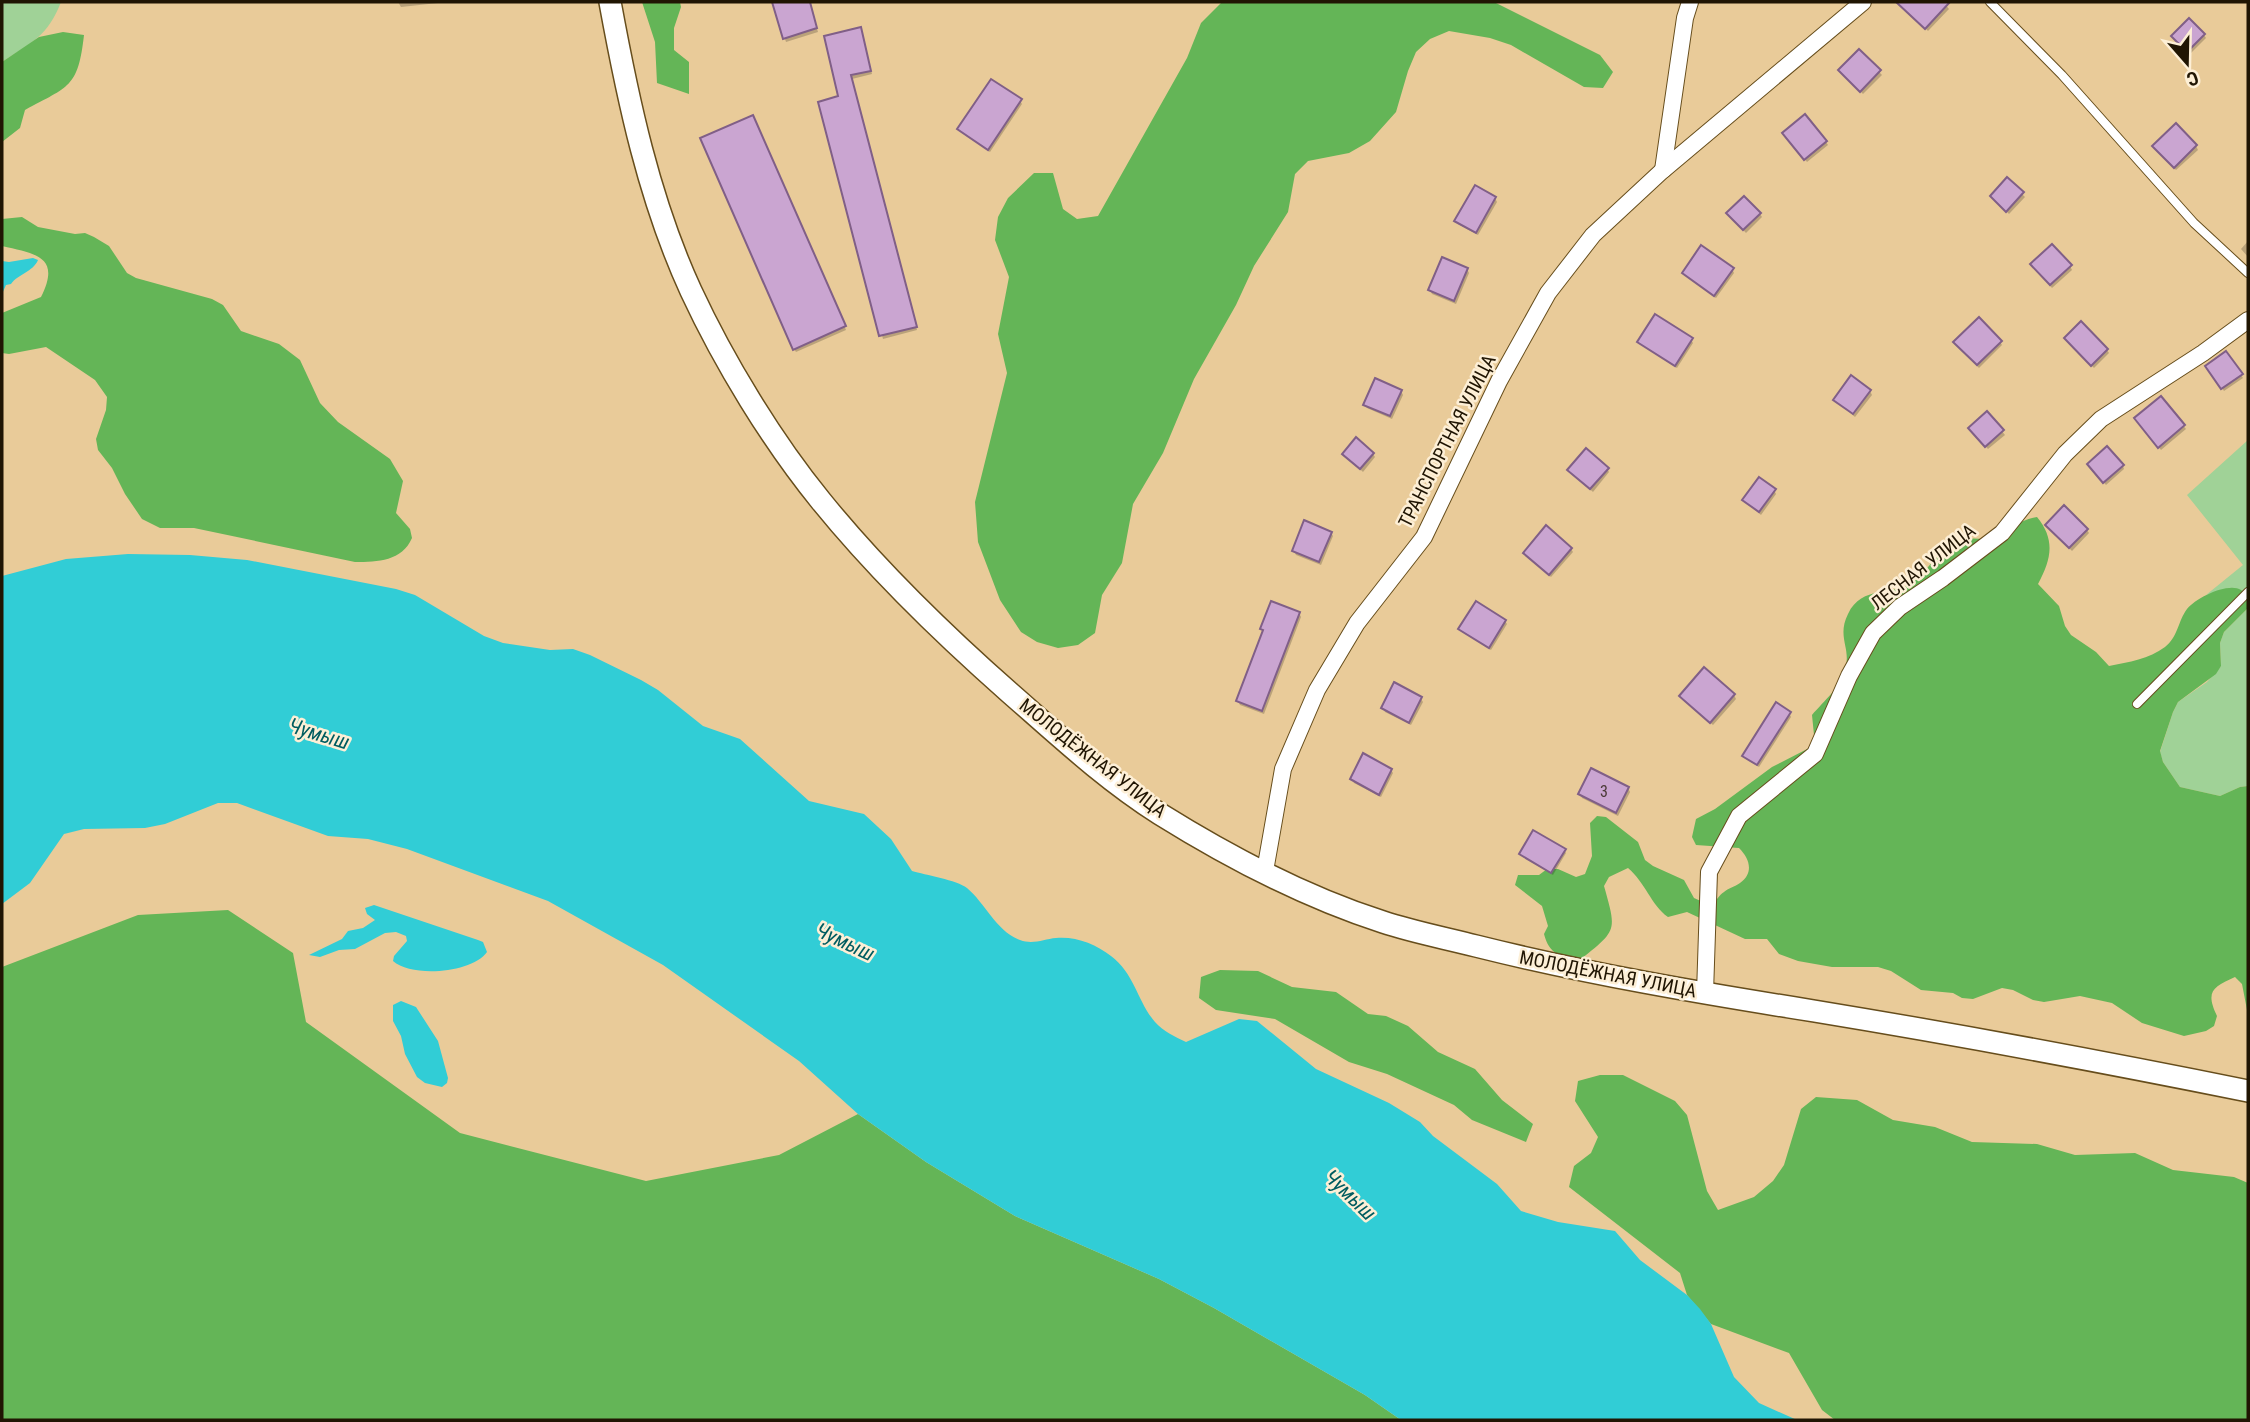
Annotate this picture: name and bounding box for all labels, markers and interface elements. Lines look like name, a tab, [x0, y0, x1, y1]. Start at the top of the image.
north arrow	[2152, 28, 2222, 98]
text: С	[2183, 66, 2202, 91]
street label: ТРАНСПОРТНАЯ УЛИЦА	[1393, 351, 1501, 531]
street label: ЛЕСНАЯ УЛИЦА	[1866, 519, 1980, 615]
street label: МОЛОДЁЖНАЯ УЛИЦА	[1015, 694, 1171, 822]
water label: Чумыш	[286, 713, 352, 755]
house number: 3	[1600, 782, 1608, 801]
water label: Чумыш	[812, 918, 878, 966]
street label: МОЛОДЁЖНАЯ УЛИЦА	[1517, 946, 1699, 1002]
water label: Чумыш	[1319, 1165, 1381, 1225]

